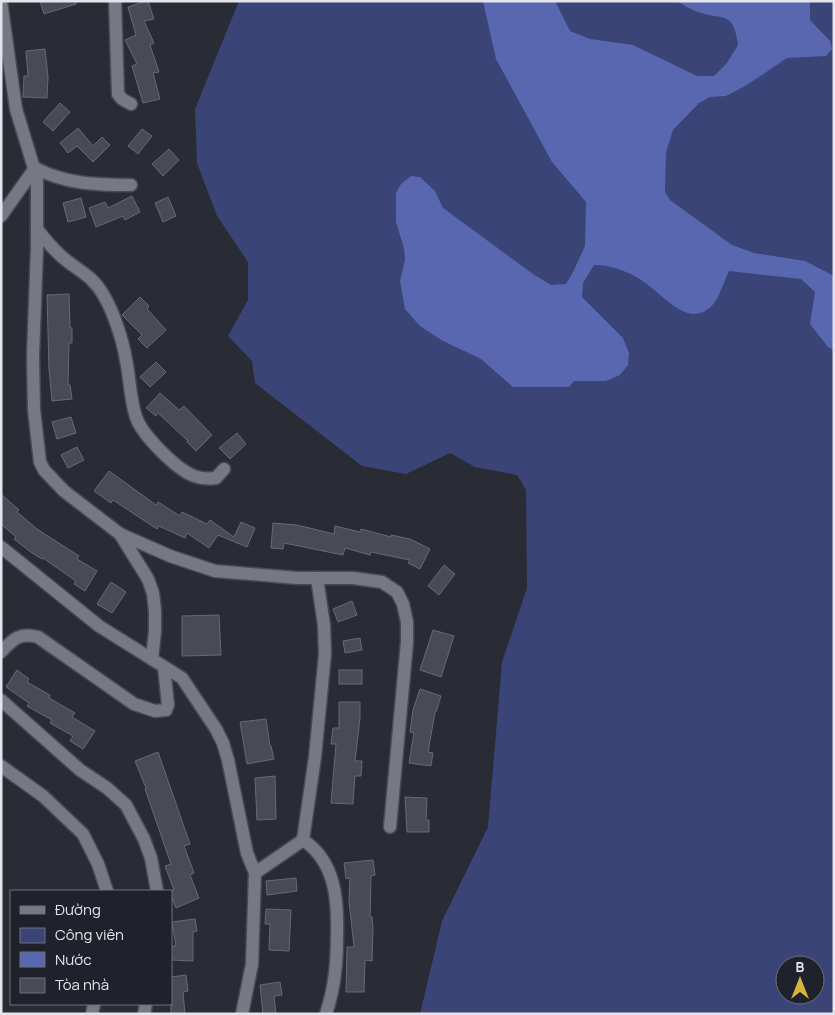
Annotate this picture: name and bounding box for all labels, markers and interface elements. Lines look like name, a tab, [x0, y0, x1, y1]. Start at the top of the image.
legend	[10, 890, 172, 1005]
text: Đường	[55, 899, 101, 920]
text: Công viên	[55, 924, 124, 945]
text: Nước	[55, 949, 92, 970]
north arrow	[775, 955, 825, 1005]
text: B	[796, 957, 805, 976]
text: Tòa nhà	[55, 974, 109, 995]

